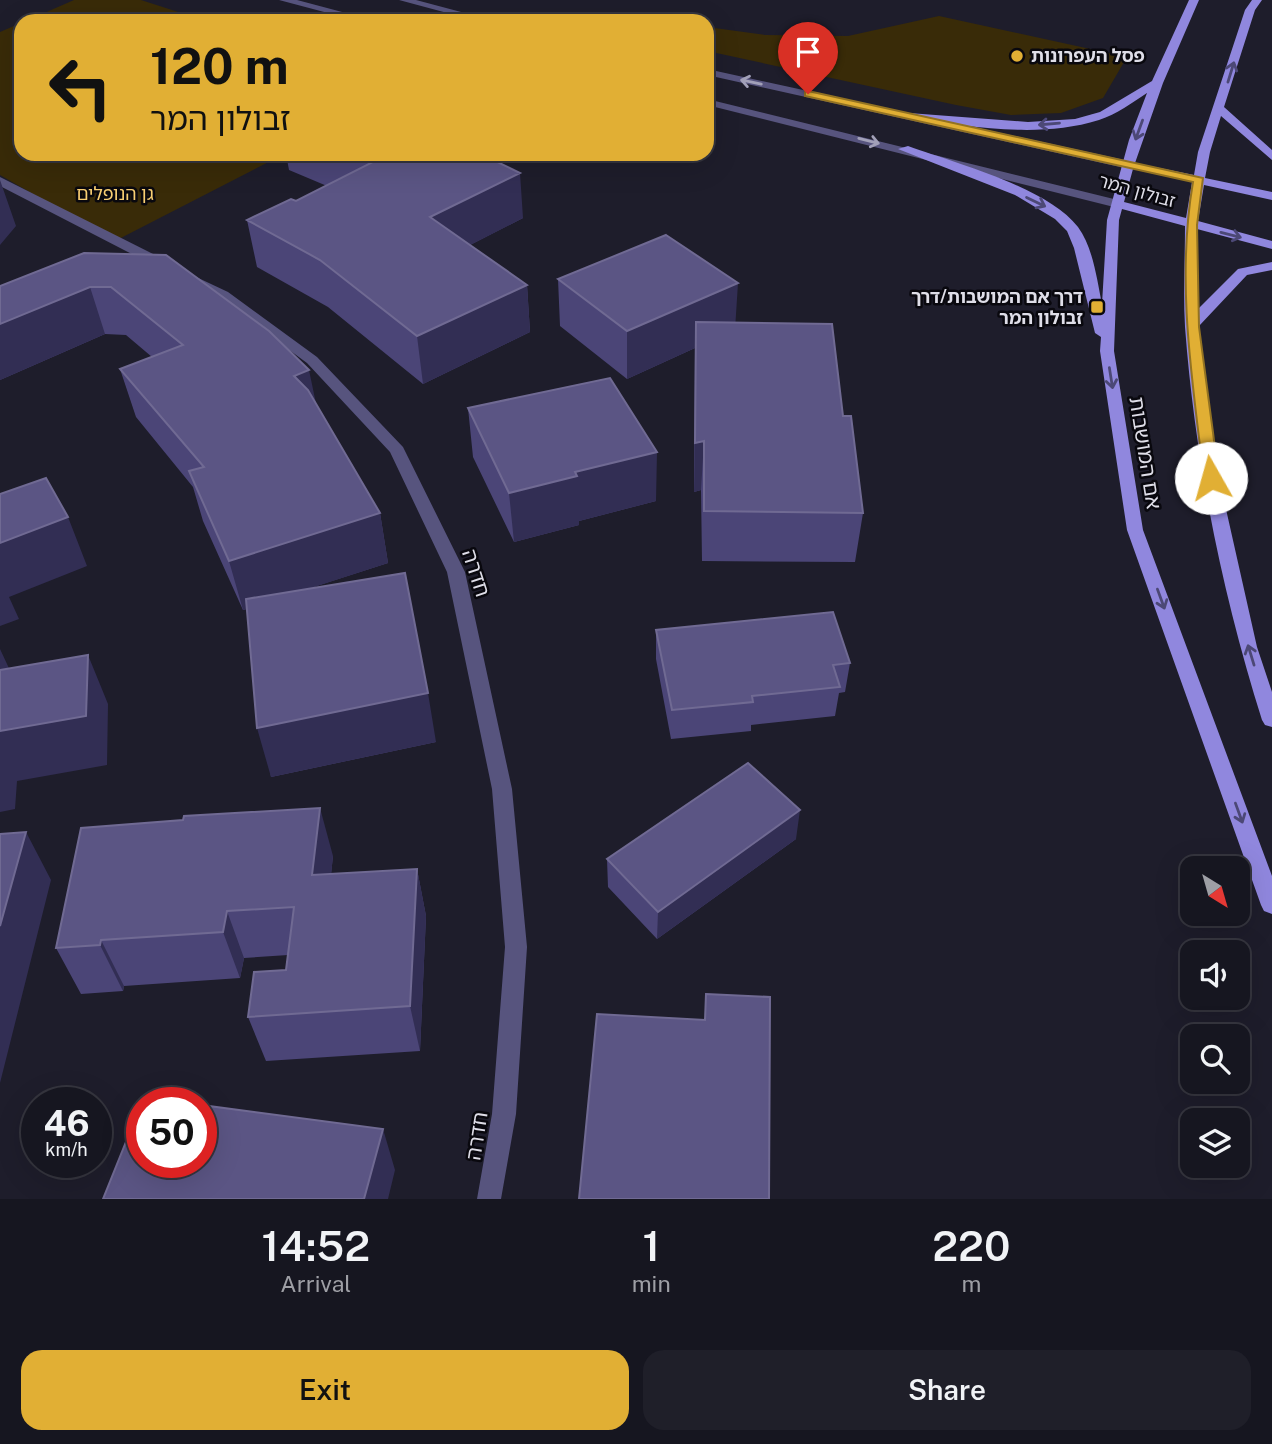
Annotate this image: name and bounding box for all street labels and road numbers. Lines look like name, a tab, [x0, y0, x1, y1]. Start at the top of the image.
street label: זבולון המר	[1096, 170, 1178, 212]
street label: אם המושבות	[1124, 395, 1167, 511]
street label: חדרה	[457, 546, 496, 600]
street label: חדרה	[460, 1110, 493, 1162]

